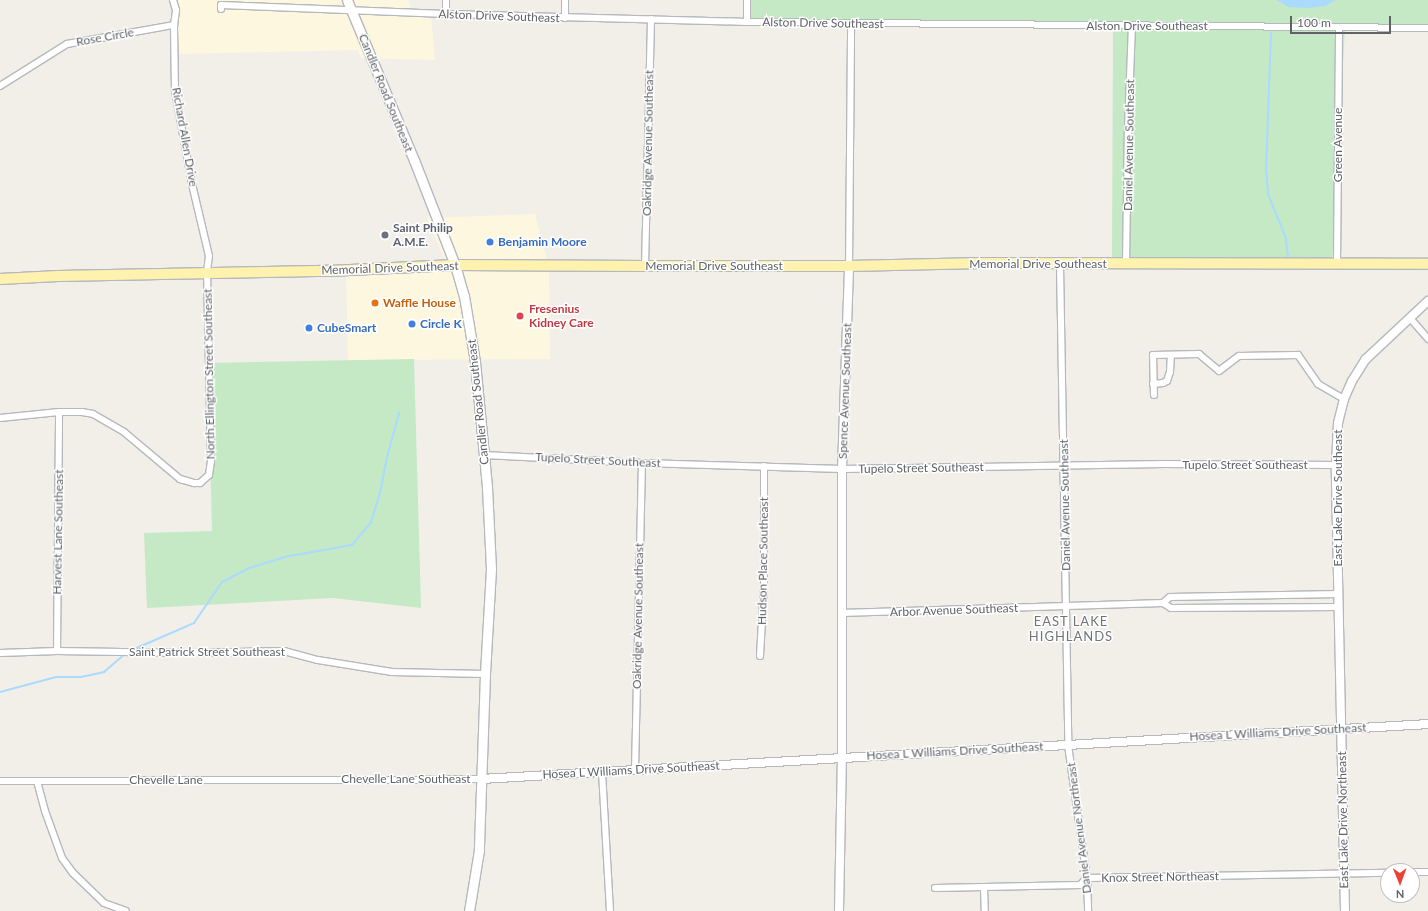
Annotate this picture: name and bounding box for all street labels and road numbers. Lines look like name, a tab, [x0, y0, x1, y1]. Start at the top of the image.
street label: Alston Drive Southeast	[438, 7, 560, 25]
street label: Alston Drive Southeast	[762, 15, 884, 31]
street label: Alston Drive Southeast	[1086, 19, 1208, 33]
street label: Rose Circle	[75, 25, 135, 49]
street label: Candler Road Southeast	[356, 32, 416, 154]
street label: Oakridge Avenue Southeast	[640, 70, 656, 216]
street label: Daniel Avenue Southeast	[1121, 79, 1137, 211]
street label: Richard Allen Drive	[169, 86, 201, 188]
street label: Green Avenue	[1331, 108, 1345, 182]
street label: Memorial Drive Southeast	[969, 257, 1107, 271]
street label: Memorial Drive Southeast	[321, 258, 459, 278]
street label: Memorial Drive Southeast	[645, 259, 783, 273]
street label: North Ellington Street Southeast	[200, 288, 218, 460]
street label: Spence Avenue Southeast	[835, 322, 855, 460]
street label: Candler Road Southeast	[464, 338, 492, 466]
street label: East Lake Drive Southeast	[1331, 429, 1345, 567]
street label: Daniel Avenue Southeast	[1057, 439, 1073, 571]
street label: Tupelo Street Southeast	[535, 450, 661, 470]
street label: Tupelo Street Southeast	[1182, 458, 1308, 472]
street label: Tupelo Street Southeast	[858, 460, 984, 476]
street label: Harvest Lane Southeast	[50, 469, 66, 595]
street label: Hudson Place Southeast	[755, 497, 771, 625]
street label: Oakridge Avenue Southeast	[630, 543, 646, 689]
street label: Arbor Avenue Southeast	[889, 601, 1019, 619]
street label: Saint Patrick Street Southeast	[129, 645, 285, 659]
street label: Hosea L Williams Drive Southeast	[1189, 720, 1367, 744]
street label: Hosea L Williams Drive Southeast	[866, 739, 1044, 763]
street label: East Lake Drive Northeast	[1335, 751, 1351, 889]
street label: Hosea L Williams Drive Southeast	[542, 758, 720, 782]
street label: Daniel Avenue Northeast	[1064, 761, 1094, 895]
street label: Chevelle Lane Southeast	[341, 772, 471, 786]
street label: Chevelle Lane	[129, 773, 203, 787]
street label: Knox Street Northeast	[1101, 869, 1219, 885]

